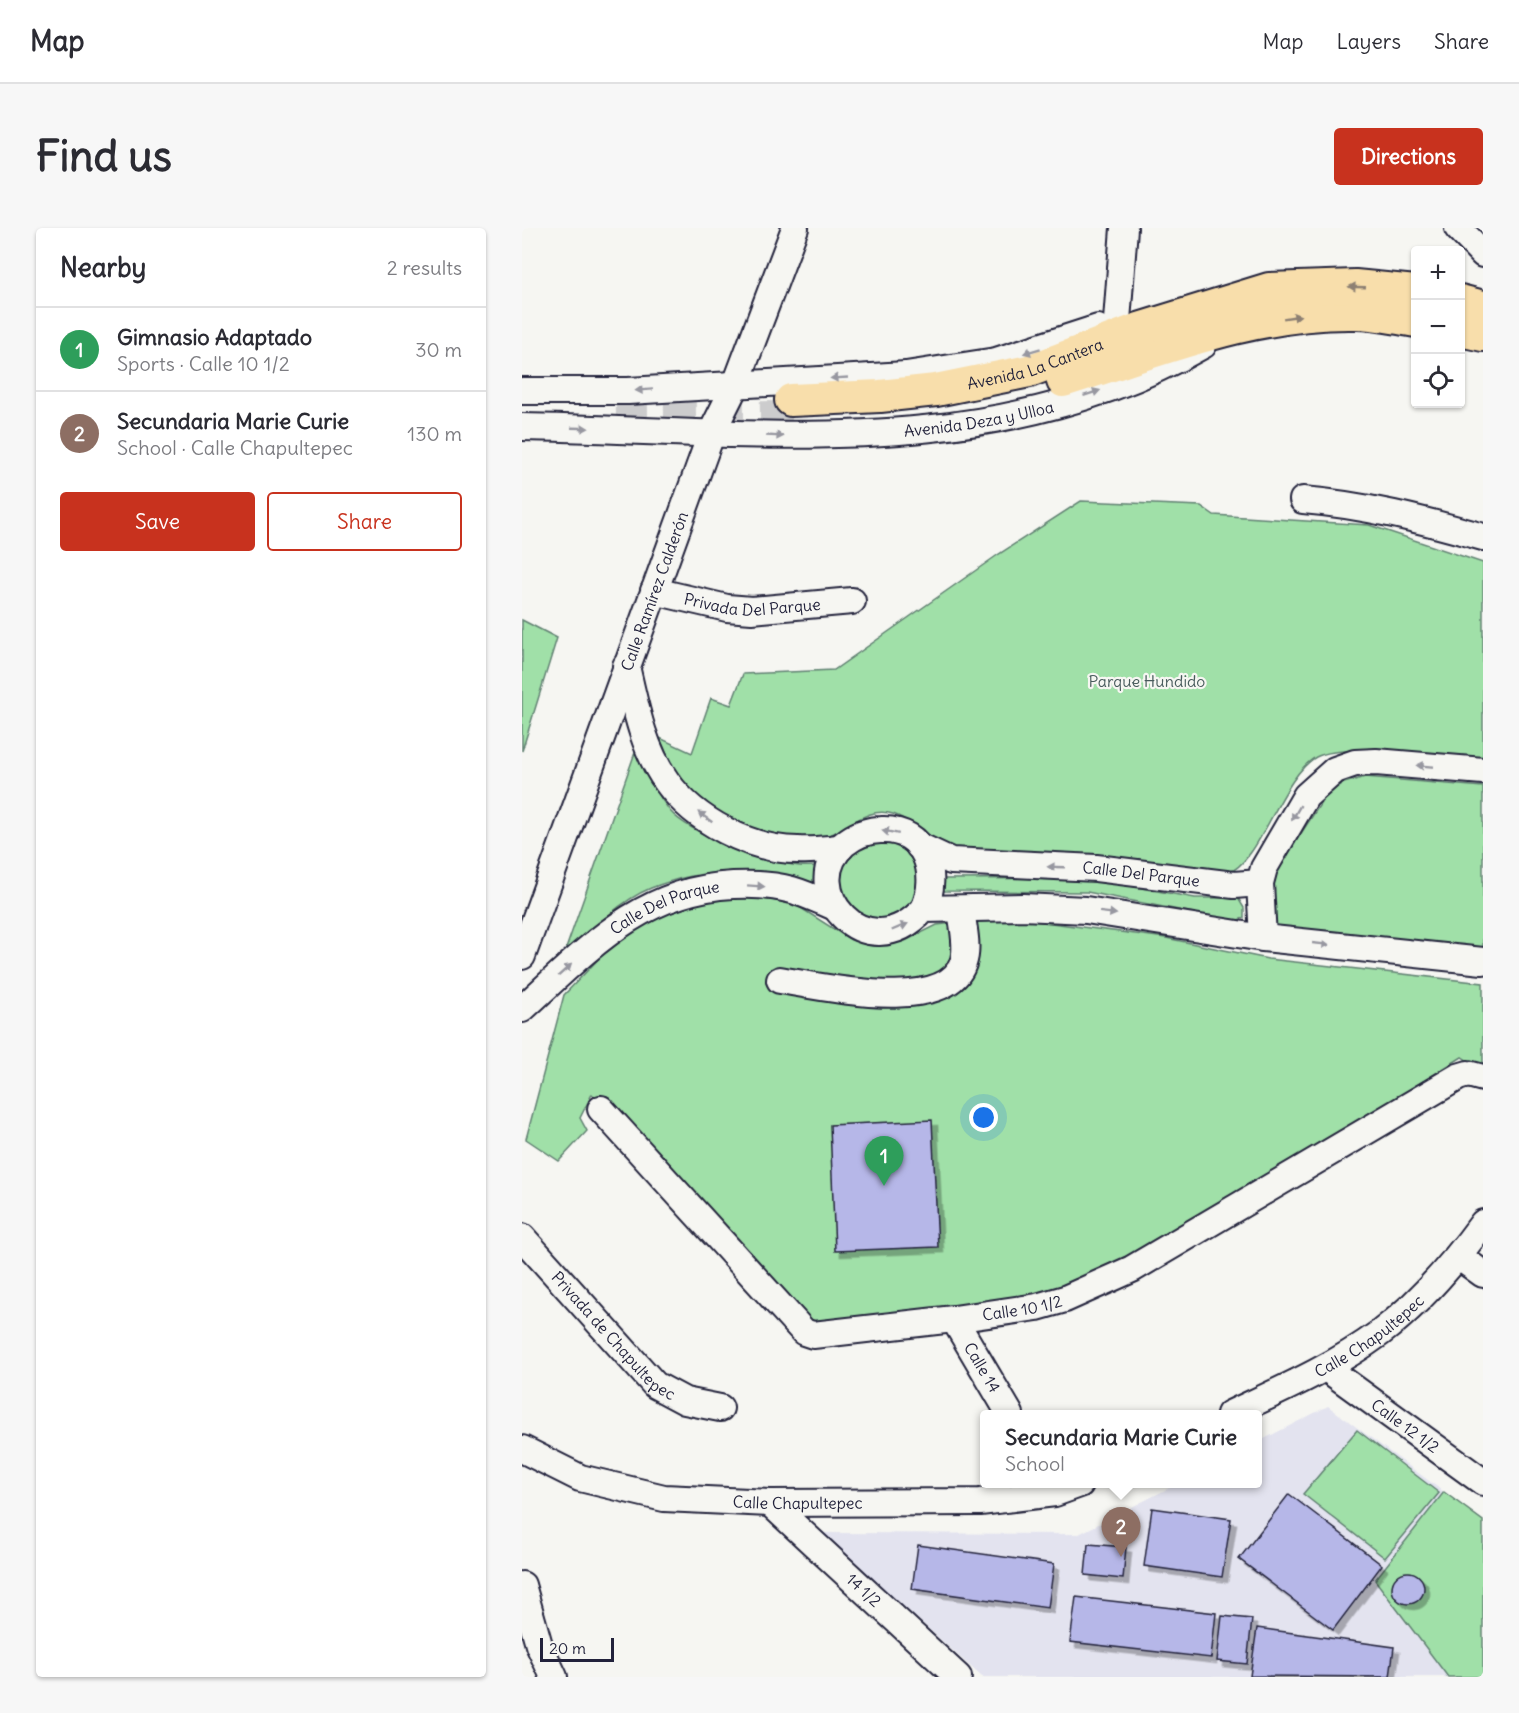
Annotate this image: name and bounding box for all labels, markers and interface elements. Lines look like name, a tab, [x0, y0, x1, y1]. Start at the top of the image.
text: Map	[30, 23, 84, 59]
text: Map	[1263, 28, 1303, 55]
text: Layers	[1336, 28, 1401, 55]
text: Share	[1434, 28, 1489, 55]
button: Directions	[1334, 128, 1483, 185]
text: Find us	[36, 130, 172, 182]
map controls	[1411, 246, 1465, 408]
button: +	[1411, 246, 1465, 300]
text: Nearby	[60, 251, 146, 284]
text: 2 results	[387, 255, 462, 280]
one-way arrow	[1348, 282, 1367, 291]
button: −	[1411, 300, 1465, 354]
one-way arrow	[1283, 312, 1302, 321]
text: Gimnasio Adaptado	[117, 323, 312, 351]
street label: Avenida La Cantera	[965, 334, 1106, 393]
text: 1	[76, 337, 83, 362]
text: 30 m	[415, 337, 462, 362]
one-way arrow	[1022, 347, 1040, 356]
text: Sports · Calle 10 1/2	[117, 351, 290, 376]
button: locate	[1411, 354, 1465, 408]
one-way arrow	[829, 374, 848, 383]
one-way arrow	[635, 385, 654, 394]
one-way arrow	[1083, 388, 1101, 398]
street label: Avenida Deza y Ulloa	[903, 396, 1056, 441]
text: Secundaria Marie Curie	[117, 407, 349, 435]
text: 2	[74, 421, 85, 446]
text: 130 m	[407, 421, 462, 446]
one-way arrow	[571, 423, 590, 433]
one-way arrow	[766, 431, 785, 440]
text: School · Calle Chapultepec	[117, 435, 353, 460]
button: Save	[60, 492, 255, 551]
button: Share	[267, 492, 462, 551]
street label: Calle Ramírez Calderón	[616, 509, 692, 674]
street label: Privada Del Parque	[682, 588, 821, 620]
park label: Parque Hundido	[1089, 671, 1205, 691]
one-way arrow	[1415, 761, 1434, 771]
one-way arrow	[1291, 805, 1301, 822]
one-way arrow	[697, 811, 713, 823]
one-way arrow	[880, 827, 899, 836]
street label: Calle Del Parque	[1082, 857, 1201, 891]
one-way arrow	[1046, 862, 1065, 871]
street label: Calle Del Parque	[606, 876, 721, 939]
one-way arrow	[747, 881, 766, 890]
one-way arrow	[1099, 908, 1118, 918]
one-way arrow	[892, 922, 910, 932]
one-way arrow	[1312, 939, 1331, 949]
one-way arrow	[558, 963, 573, 977]
your location	[969, 1103, 998, 1132]
pin: 1	[864, 1136, 904, 1186]
street label: Privada de Chapultepec	[548, 1267, 679, 1404]
street label: Calle 10 1/2	[981, 1290, 1065, 1325]
street label: Calle Chapultepec	[1311, 1290, 1428, 1382]
street label: Calle 14	[960, 1339, 1005, 1396]
street label: Calle 12 1/2	[1367, 1394, 1443, 1457]
popup	[980, 1410, 1262, 1488]
text: Secundaria Marie Curie	[1005, 1423, 1237, 1451]
text: School	[1005, 1451, 1065, 1476]
street label: Calle Chapultepec	[732, 1491, 863, 1513]
pin: 2	[1102, 1508, 1140, 1557]
street label: 14 1/2	[842, 1569, 886, 1611]
scale bar	[540, 1635, 614, 1662]
text: 20 m	[549, 1638, 586, 1658]

